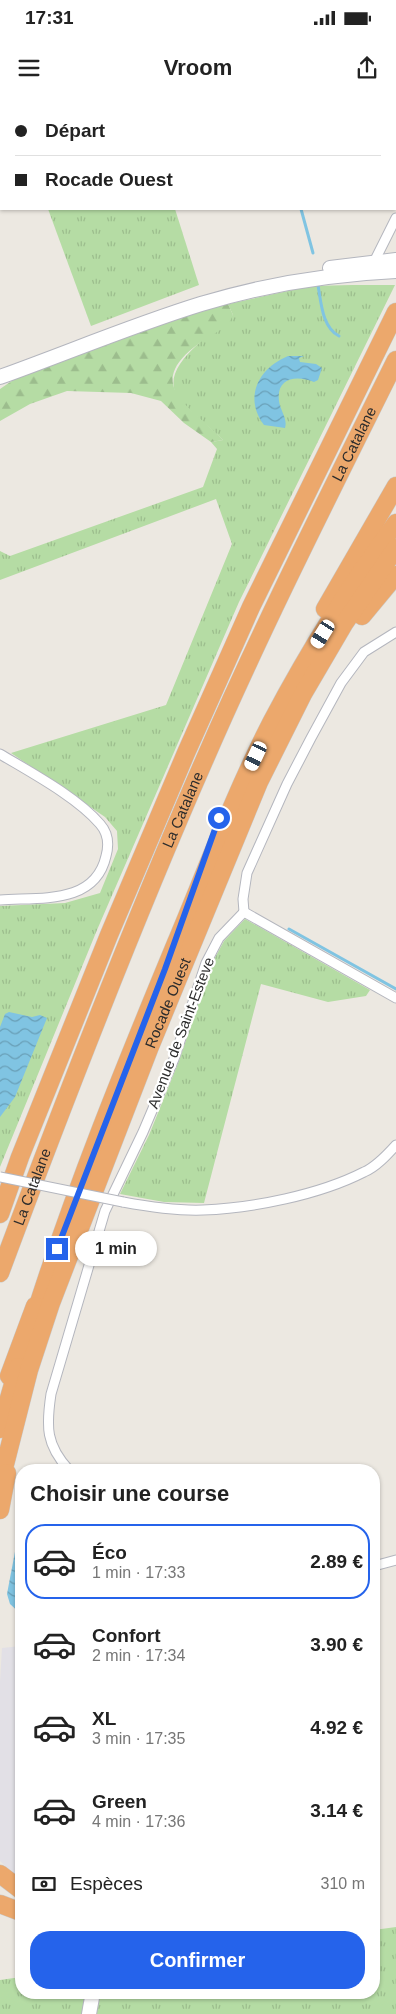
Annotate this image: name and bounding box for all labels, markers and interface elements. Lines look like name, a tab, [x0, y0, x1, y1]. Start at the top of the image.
text: 17:31	[25, 7, 74, 28]
icon: menu	[15, 54, 43, 82]
icon: share	[353, 54, 381, 82]
text: Vroom	[164, 55, 232, 80]
text: Départ	[45, 120, 105, 141]
text: Rocade Ouest	[45, 169, 173, 190]
street label: La Catalane	[328, 404, 379, 484]
car	[308, 617, 337, 651]
car	[242, 739, 269, 773]
street label: La Catalane	[159, 769, 206, 850]
route start	[208, 807, 230, 829]
street label: Rocade Ouest	[141, 955, 194, 1051]
street label: Avenue de Saint-Esteve	[144, 955, 217, 1111]
street label: La Catalane	[10, 1146, 54, 1228]
callout: 1 min	[74, 1232, 157, 1266]
route end	[46, 1238, 68, 1260]
text: 1 min	[95, 1240, 137, 1257]
text: Choisir une course	[30, 1481, 229, 1506]
icon: car	[32, 1539, 77, 1584]
text: Éco	[92, 1542, 127, 1563]
text: 2.89 €	[310, 1551, 363, 1572]
text: 1 min · 17:33	[92, 1564, 185, 1581]
icon: car	[32, 1622, 77, 1667]
text: Confort	[92, 1625, 161, 1646]
text: 3.90 €	[310, 1634, 363, 1655]
text: 2 min · 17:34	[92, 1647, 185, 1664]
icon: car	[32, 1705, 77, 1750]
text: XL	[92, 1708, 116, 1729]
text: 4.92 €	[310, 1717, 363, 1738]
text: 3 min · 17:35	[92, 1730, 185, 1747]
icon: car	[32, 1788, 77, 1833]
text: Green	[92, 1791, 147, 1812]
text: 3.14 €	[310, 1800, 363, 1821]
text: 4 min · 17:36	[92, 1813, 185, 1830]
icon: cash	[30, 1870, 58, 1898]
text: Espèces	[70, 1873, 143, 1894]
text: 310 m	[321, 1875, 365, 1892]
button: Confirmer	[30, 1931, 365, 1989]

